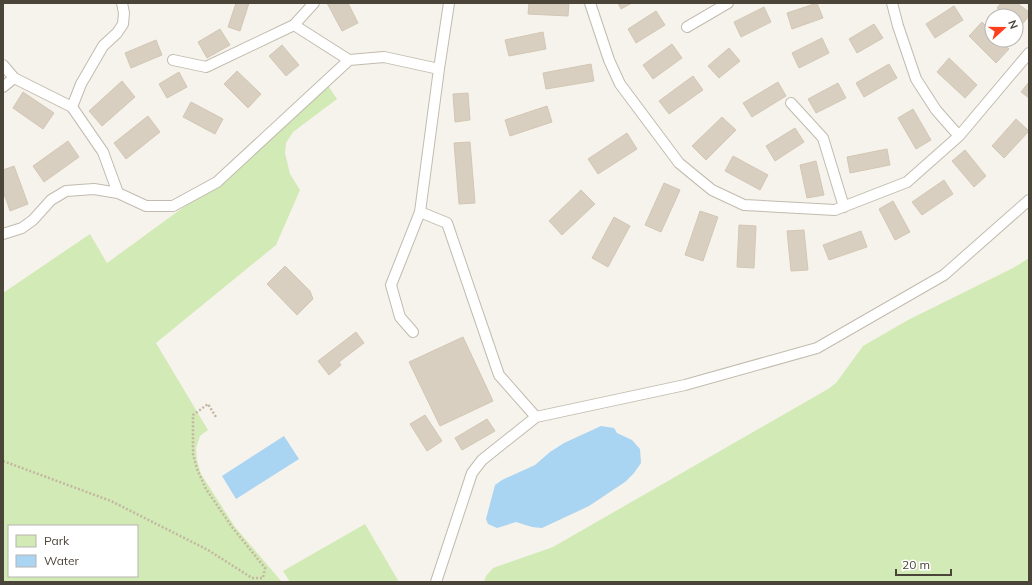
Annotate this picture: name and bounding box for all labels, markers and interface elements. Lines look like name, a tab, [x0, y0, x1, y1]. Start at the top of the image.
north arrow	[984, 8, 1024, 48]
text: N	[1005, 18, 1021, 31]
legend	[8, 525, 138, 577]
text: Park	[44, 533, 70, 548]
scale bar	[896, 551, 951, 577]
text: Water	[44, 553, 80, 568]
text: 20 m	[902, 557, 930, 572]

